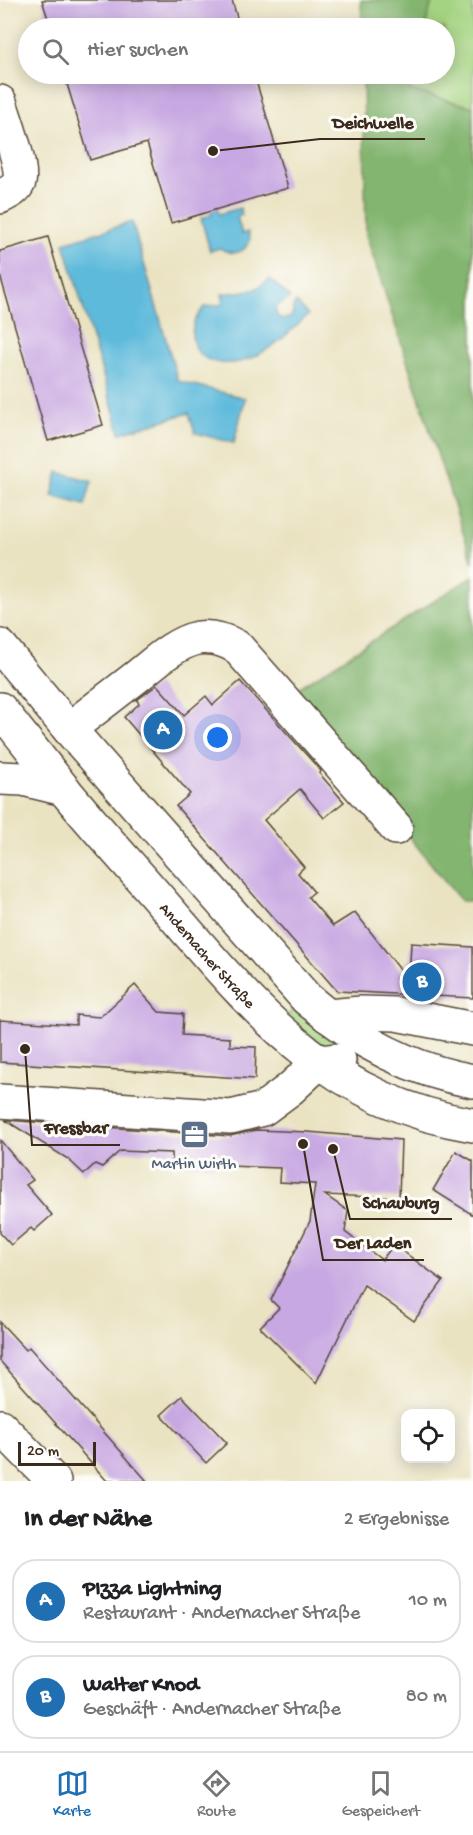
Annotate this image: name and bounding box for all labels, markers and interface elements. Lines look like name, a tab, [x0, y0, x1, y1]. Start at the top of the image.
search box	[18, 18, 455, 84]
icon: search	[39, 35, 72, 68]
text: Hier suchen	[87, 38, 188, 64]
callout: Deichwelle	[320, 103, 425, 139]
text: Deichwelle	[330, 114, 414, 135]
pin: A	[144, 708, 182, 752]
your location	[203, 723, 232, 752]
street label: Andernacher Straße	[154, 900, 258, 1014]
pin: B	[402, 960, 442, 1004]
callout: Fressbar	[32, 1109, 120, 1145]
office icon: Martin Wirth	[178, 1118, 210, 1150]
text: Fressbar	[43, 1119, 111, 1140]
place label: Martin Wirth	[152, 1156, 237, 1175]
callout: Schauburg	[350, 1183, 452, 1219]
text: Schauburg	[362, 1194, 440, 1215]
callout: Der Laden	[323, 1224, 424, 1260]
text: Der Laden	[333, 1234, 412, 1255]
map controls	[401, 1409, 455, 1463]
button: locate	[401, 1409, 455, 1463]
scale bar	[18, 1439, 96, 1466]
text: 20 m	[27, 1443, 59, 1462]
text: In der Nähe	[24, 1505, 152, 1536]
text: 2 Ergebnisse	[344, 1509, 449, 1532]
text: PIzza Lightning	[83, 1577, 222, 1603]
text: A	[40, 1590, 51, 1613]
text: 10 m	[409, 1590, 447, 1613]
text: Restaurant · Andernacher Straße	[83, 1603, 360, 1626]
text: Walter Knod	[83, 1673, 199, 1699]
text: B	[40, 1686, 51, 1709]
text: 80 m	[406, 1686, 447, 1709]
text: Geschäft · Andernacher Straße	[83, 1699, 341, 1722]
tab: Karte	[53, 1767, 91, 1822]
tab: Route	[197, 1767, 236, 1822]
tab: Gespeichert	[342, 1767, 420, 1822]

